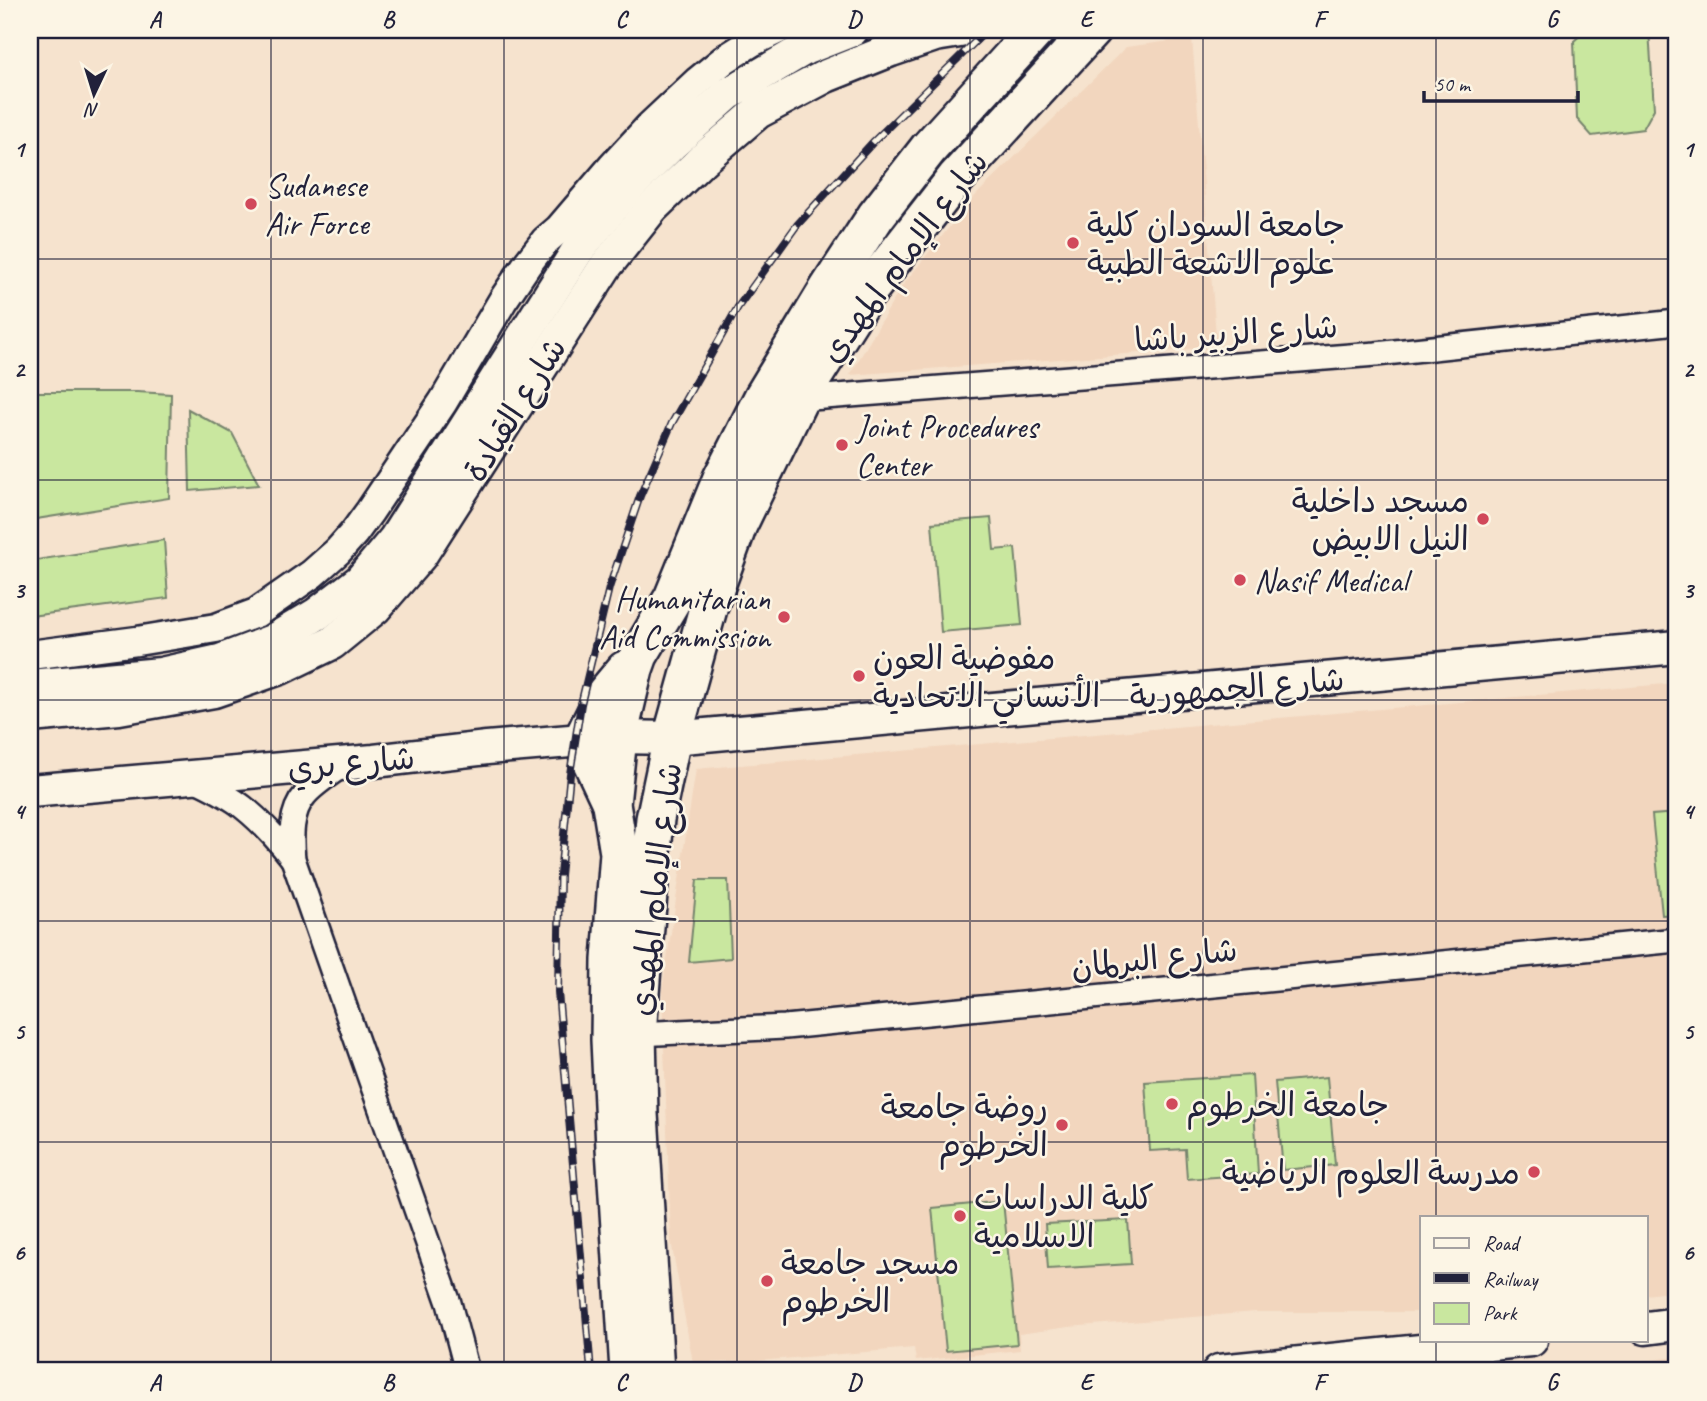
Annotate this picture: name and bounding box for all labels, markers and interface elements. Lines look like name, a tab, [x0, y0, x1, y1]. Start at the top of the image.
text: A	[149, 5, 163, 34]
text: B	[382, 5, 396, 34]
text: C	[616, 5, 630, 34]
text: D	[847, 5, 863, 34]
text: E	[1080, 5, 1096, 34]
text: F	[1314, 5, 1330, 34]
text: G	[1546, 5, 1561, 34]
north arrow	[60, 60, 130, 130]
scale bar	[1424, 60, 1578, 104]
text: 50 m	[1434, 71, 1472, 97]
text: N	[83, 97, 100, 122]
text: 1	[14, 135, 27, 164]
text: 1	[1683, 135, 1696, 164]
street label: شارع الإمام المهدي	[810, 142, 1000, 373]
place label: Sudanese Air Force	[265, 165, 371, 245]
marker: Sudanese Air Force	[243, 196, 259, 212]
place label: جامعة السودان كلية علوم الاشعة الطبية	[1087, 204, 1345, 288]
marker: جامعة السودان كلية علوم الاشعة الطبية	[1065, 235, 1081, 251]
street label: شارع الزبير باشا	[1133, 305, 1339, 363]
street label: شارع القيادة	[454, 329, 577, 491]
text: 2	[14, 355, 27, 384]
text: 2	[1683, 355, 1696, 384]
place label: Joint Procedures Center	[854, 406, 1040, 486]
marker: Joint Procedures Center	[834, 437, 850, 453]
place label: مسجد داخلية النيل الابيض	[1292, 480, 1469, 560]
marker: مسجد داخلية النيل الابيض	[1475, 511, 1491, 527]
place label: Nasif Medical	[1254, 560, 1413, 602]
marker: Nasif Medical	[1232, 572, 1248, 588]
text: 3	[14, 576, 27, 605]
text: 3	[1683, 576, 1696, 605]
place label: Humanitarian Aid Commission	[599, 578, 772, 658]
marker: Humanitarian Aid Commission	[776, 609, 792, 625]
place label: مفوضية العون الأنساني الاتحادية	[873, 637, 1100, 725]
street label: شارع الجمهورية	[1128, 658, 1346, 720]
marker: مفوضية العون الأنساني الاتحادية	[851, 668, 867, 684]
street label: شارع بري	[286, 737, 417, 791]
street label: شارع الإمام المهدي	[619, 760, 695, 1019]
text: 4	[14, 797, 27, 826]
text: 4	[1683, 797, 1696, 826]
street label: شارع البرلمان	[1069, 928, 1240, 990]
text: 5	[14, 1017, 26, 1046]
text: 5	[1683, 1017, 1695, 1046]
place label: جامعة الخرطوم	[1186, 1084, 1389, 1130]
place label: روضة جامعة الخرطوم	[881, 1086, 1048, 1170]
marker: جامعة الخرطوم	[1164, 1096, 1180, 1112]
marker: روضة جامعة الخرطوم	[1054, 1117, 1070, 1133]
place label: مدرسة العلوم الرياضية	[1222, 1152, 1520, 1198]
marker: مدرسة العلوم الرياضية	[1526, 1164, 1542, 1180]
place label: كلية الدراسات الاسلامية	[974, 1177, 1154, 1257]
marker: كلية الدراسات الاسلامية	[952, 1208, 968, 1224]
legend	[1420, 1216, 1648, 1342]
text: Road	[1483, 1230, 1522, 1256]
text: 6	[14, 1238, 27, 1267]
text: 6	[1683, 1238, 1696, 1267]
place label: مسجد جامعة الخرطوم	[781, 1242, 960, 1326]
text: Railway	[1483, 1266, 1539, 1292]
marker: مسجد جامعة الخرطوم	[759, 1273, 775, 1289]
text: Park	[1483, 1300, 1518, 1326]
text: A	[149, 1368, 163, 1397]
text: B	[382, 1368, 396, 1397]
text: C	[616, 1368, 630, 1397]
text: D	[847, 1368, 863, 1397]
text: E	[1080, 1368, 1096, 1397]
text: F	[1314, 1368, 1330, 1397]
text: G	[1546, 1368, 1561, 1397]

